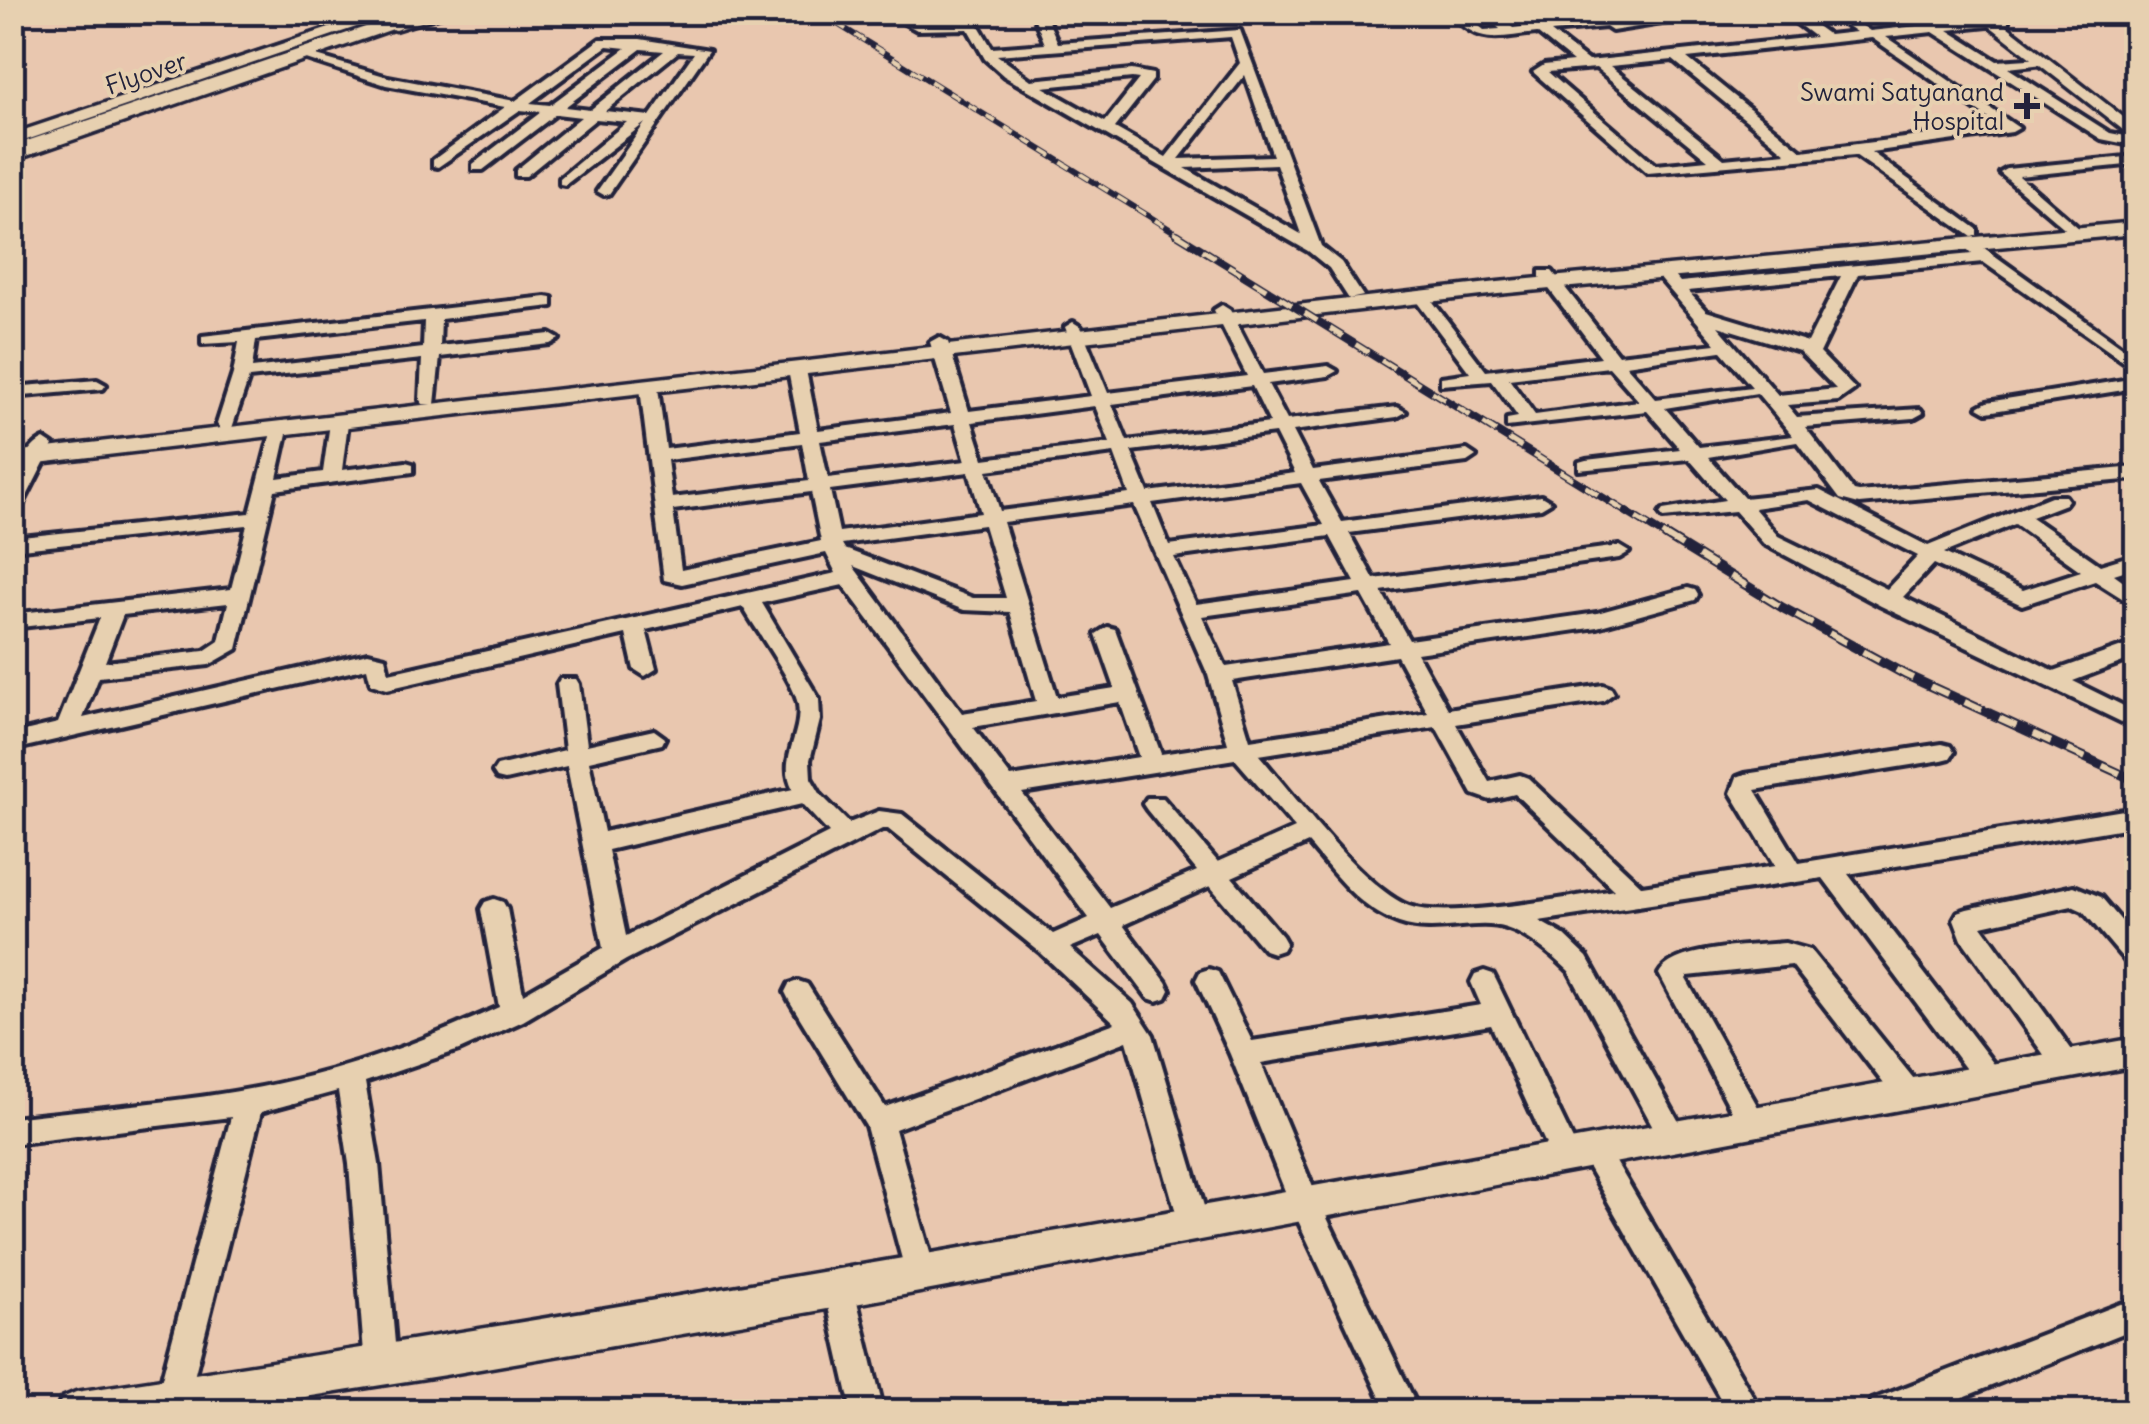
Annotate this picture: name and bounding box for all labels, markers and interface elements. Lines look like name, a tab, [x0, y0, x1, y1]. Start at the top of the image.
street label: Flyover	[101, 44, 191, 102]
place label: Swami Satyanand Hospital	[1800, 76, 2004, 137]
marker: Swami Satyanand Hospital	[2014, 93, 2040, 119]

